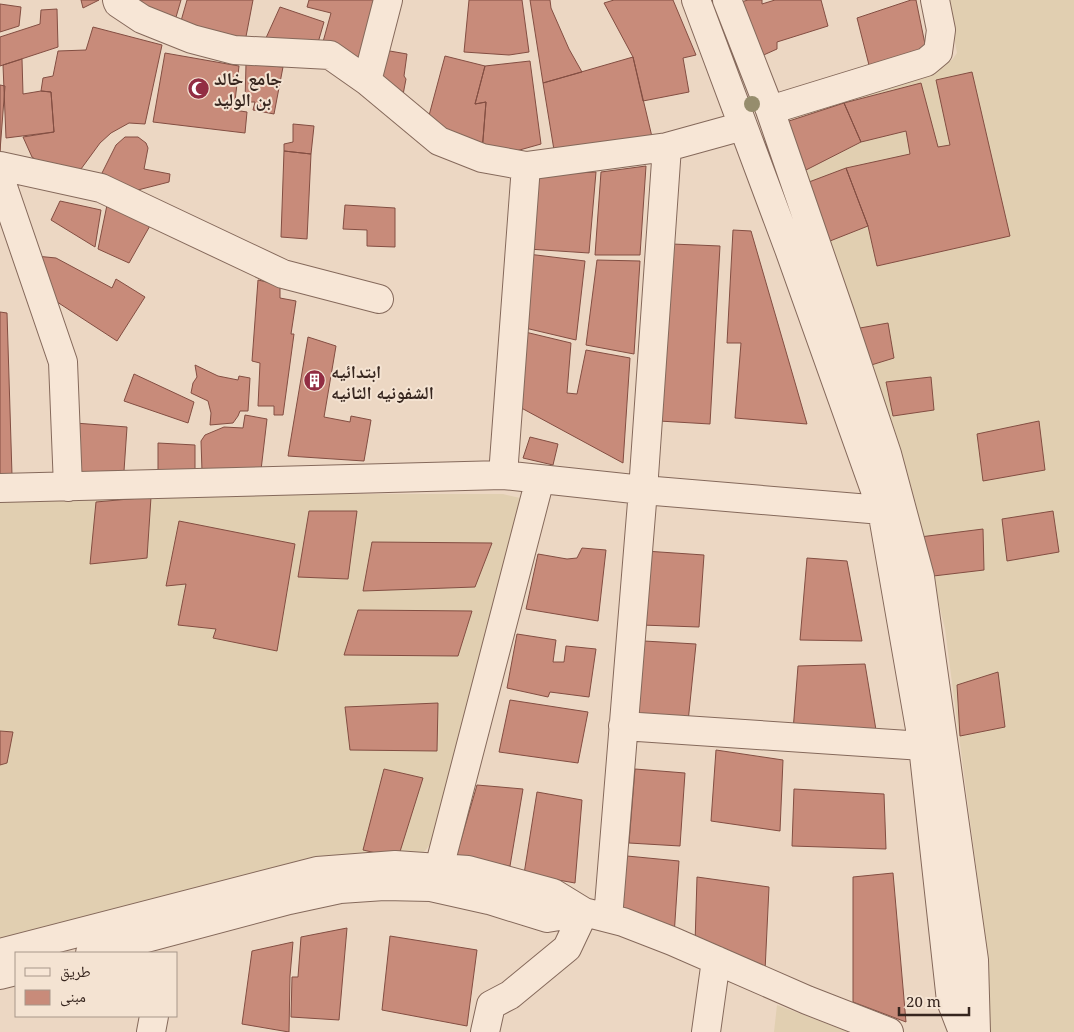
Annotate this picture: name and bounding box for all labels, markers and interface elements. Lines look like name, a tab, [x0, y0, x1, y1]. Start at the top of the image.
place label: جامع خالد بن الوليد	[214, 66, 282, 111]
mosque icon: جامع خالد بن الوليد	[186, 76, 210, 100]
place label: ابتدائيه الشفونيه الثانيه	[331, 359, 434, 404]
building icon: ابتدائيه الشفونيه الثانيه	[303, 369, 327, 393]
legend	[15, 952, 178, 1017]
text: طريق	[60, 961, 91, 982]
scale bar	[899, 984, 969, 1016]
text: مبنى	[60, 986, 86, 1007]
text: 20 m	[906, 991, 941, 1011]

